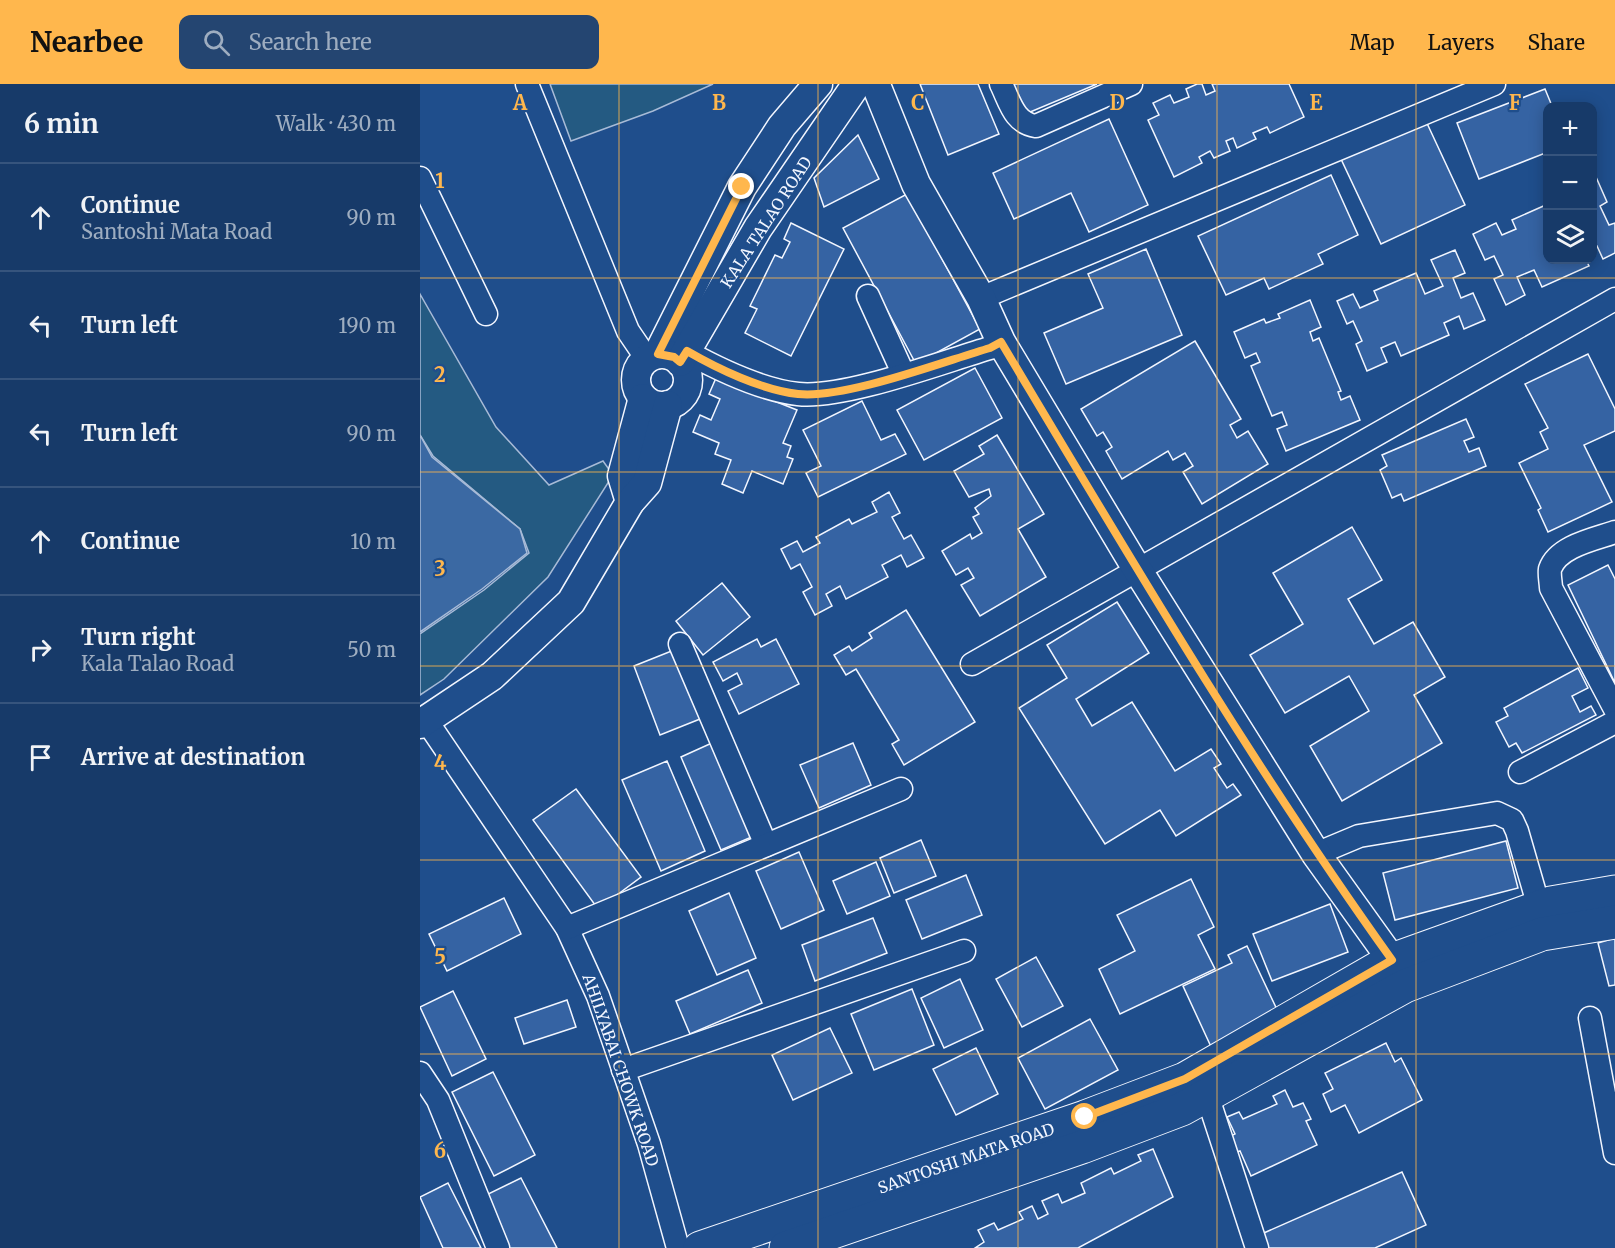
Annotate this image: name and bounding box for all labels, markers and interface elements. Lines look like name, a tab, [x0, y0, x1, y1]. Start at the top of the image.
search box	[179, 15, 599, 69]
text: Nearbee	[30, 24, 143, 60]
icon: search	[200, 26, 233, 59]
text: Search here	[248, 28, 372, 56]
text: Map	[1350, 29, 1395, 56]
text: Layers	[1428, 29, 1495, 56]
text: Share	[1528, 29, 1585, 56]
text: A	[512, 90, 528, 115]
text: B	[712, 90, 726, 115]
text: C	[911, 90, 925, 115]
text: D	[1109, 90, 1125, 115]
text: E	[1309, 90, 1323, 115]
text: F	[1509, 90, 1522, 115]
map controls	[1543, 102, 1597, 264]
button: +	[1543, 102, 1597, 156]
text: 6 min	[24, 107, 99, 140]
text: Walk · 430 m	[276, 111, 396, 136]
street label: KALA TALAO ROAD	[716, 153, 816, 291]
button: −	[1543, 156, 1597, 210]
text: 1	[435, 168, 445, 193]
route end	[728, 173, 754, 199]
text: Continue	[81, 191, 180, 219]
icon: ahead	[24, 201, 57, 234]
text: 90 m	[346, 205, 396, 230]
button: layers	[1543, 210, 1597, 264]
text: Santoshi Mata Road	[81, 219, 272, 244]
icon: left	[24, 309, 57, 342]
text: Turn left	[81, 311, 178, 339]
text: 190 m	[338, 313, 396, 338]
text: 2	[434, 362, 446, 387]
icon: left	[24, 417, 57, 450]
text: Turn left	[81, 419, 178, 447]
text: 90 m	[346, 421, 396, 446]
icon: ahead	[24, 525, 57, 558]
text: Continue	[81, 527, 180, 555]
text: 10 m	[350, 529, 396, 554]
text: 3	[434, 556, 446, 581]
text: Turn right	[81, 623, 195, 651]
icon: right	[24, 633, 57, 666]
text: 50 m	[347, 637, 396, 662]
text: Kala Talao Road	[81, 651, 234, 676]
icon: arrive	[24, 741, 57, 774]
text: Arrive at destination	[81, 743, 305, 771]
text: 4	[434, 750, 447, 775]
text: 5	[434, 944, 446, 969]
street label: AHILYABAI CHOWK ROAD	[578, 970, 663, 1169]
route start	[1071, 1103, 1097, 1129]
street label: SANTOSHI MATA ROAD	[875, 1118, 1057, 1198]
text: 6	[434, 1138, 446, 1163]

